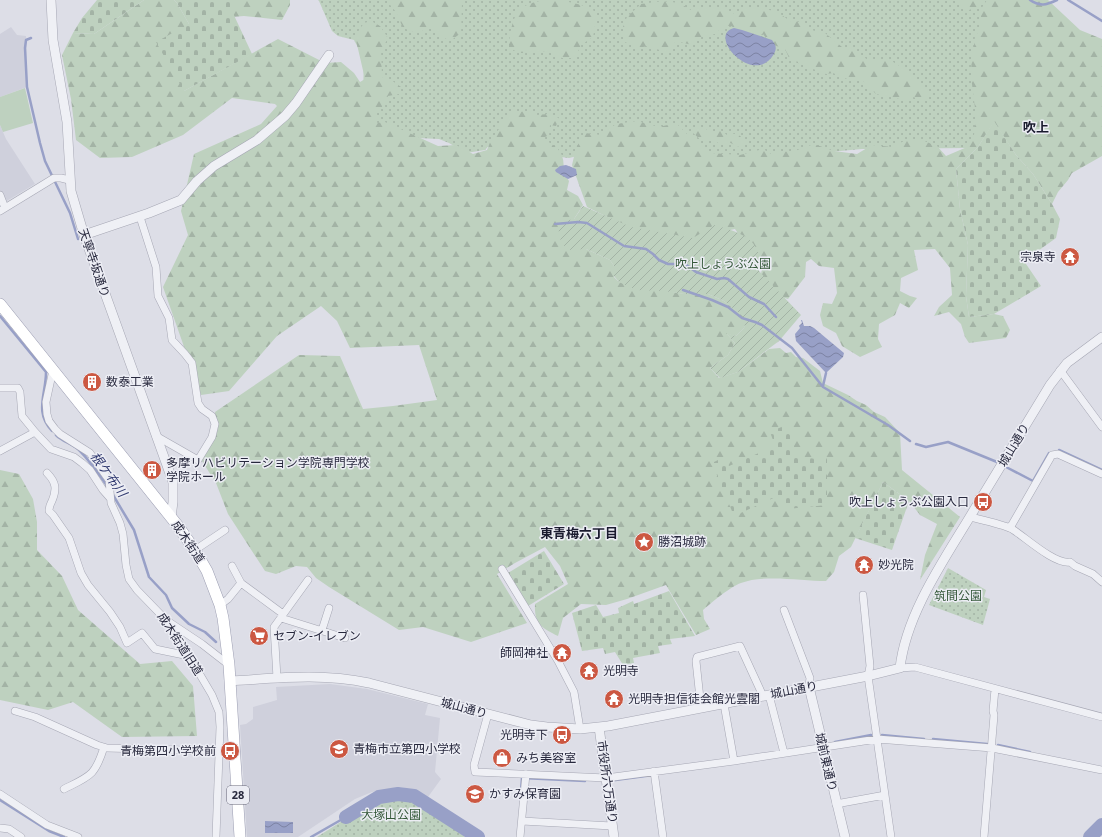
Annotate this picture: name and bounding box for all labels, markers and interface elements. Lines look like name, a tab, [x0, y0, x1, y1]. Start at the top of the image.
district label: 吹上	[1023, 118, 1049, 136]
street label: 天寧寺坂通り	[75, 226, 114, 300]
temple icon: 宗泉寺	[1059, 246, 1081, 268]
place label: 宗泉寺	[1020, 248, 1056, 265]
park label: 吹上しょうぶ公園	[675, 255, 771, 272]
building icon: 数泰工業	[81, 371, 103, 393]
place label: 数泰工業	[106, 373, 154, 390]
street label: 城山通り	[994, 420, 1033, 470]
water label: 根ケ布川	[86, 448, 133, 502]
place label: 多摩リハビリテーション学院専門学校 学院ホール	[166, 454, 370, 485]
building icon: 多摩リハビリテーション学院専門学校 学院ホール	[141, 459, 163, 481]
bus stop icon: 吹上しょうぶ公園入口	[972, 491, 994, 513]
place label: 吹上しょうぶ公園入口	[849, 493, 969, 510]
street label: 成木街道	[168, 517, 209, 566]
district label: 東青梅六丁目	[540, 524, 618, 542]
place icon: 勝沼城跡	[633, 531, 655, 553]
place label: 勝沼城跡	[658, 533, 706, 550]
temple icon: 妙光院	[853, 554, 875, 576]
place label: 妙光院	[878, 556, 914, 573]
park label: 筑間公園	[934, 587, 982, 604]
street label: 成木街道旧道	[154, 609, 207, 679]
supermarket icon: セブン-イレブン	[248, 625, 270, 647]
place label: セブン-イレブン	[273, 627, 361, 644]
temple icon: 師岡神社	[551, 642, 573, 664]
place label: 師岡神社	[500, 644, 548, 661]
temple icon: 光明寺	[578, 660, 600, 682]
place label: 光明寺	[603, 662, 639, 679]
street label: 城山通り	[769, 677, 819, 702]
temple icon: 光明寺担信徒会館光雲閣	[603, 688, 625, 710]
place label: 光明寺担信徒会館光雲閣	[628, 690, 760, 707]
street label: 城山通り	[439, 693, 490, 722]
bus stop icon: 光明寺下	[551, 724, 573, 746]
place label: 光明寺下	[500, 726, 548, 743]
street label: 城前東通り	[811, 731, 842, 793]
school or university icon: 青梅市立第四小学校	[328, 738, 350, 760]
street label: 市役所六万通り	[593, 739, 622, 825]
bus stop icon: 青梅第四小学校前	[219, 740, 241, 762]
place label: 青梅市立第四小学校	[353, 740, 461, 757]
place label: 青梅第四小学校前	[120, 742, 216, 759]
shop icon: みち美容室	[491, 747, 513, 769]
place label: みち美容室	[516, 749, 576, 766]
school or university icon: かすみ保育園	[464, 783, 486, 805]
place label: かすみ保育園	[489, 785, 561, 802]
road number: 28	[227, 786, 249, 804]
park label: 大塚山公園	[361, 806, 421, 823]

